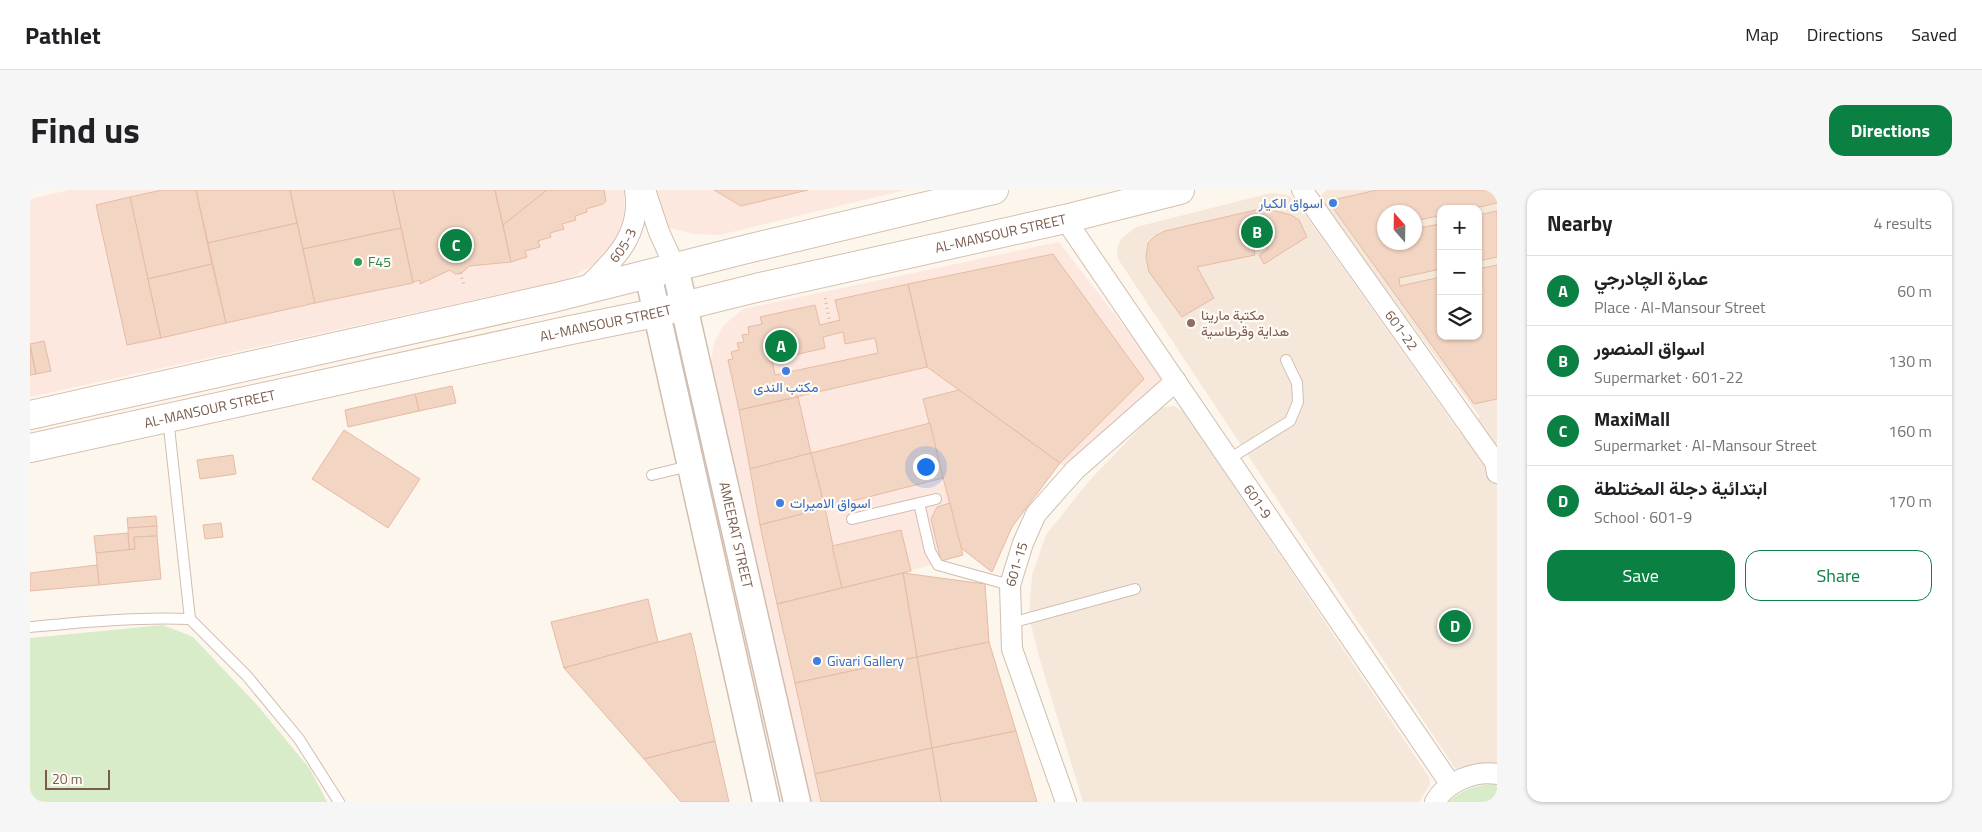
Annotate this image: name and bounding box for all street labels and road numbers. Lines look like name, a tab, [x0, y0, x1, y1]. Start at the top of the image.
street label: AL-MANSOUR STREET	[933, 208, 1069, 258]
street label: 605-3	[604, 225, 641, 267]
street label: AL-MANSOUR STREET	[538, 298, 674, 346]
street label: 601-22	[1380, 305, 1424, 355]
street label: AL-MANSOUR STREET	[142, 384, 278, 433]
street label: AMEERAT STREET	[714, 480, 759, 591]
street label: 601-9	[1239, 480, 1277, 523]
street label: 601-15	[999, 539, 1033, 589]

